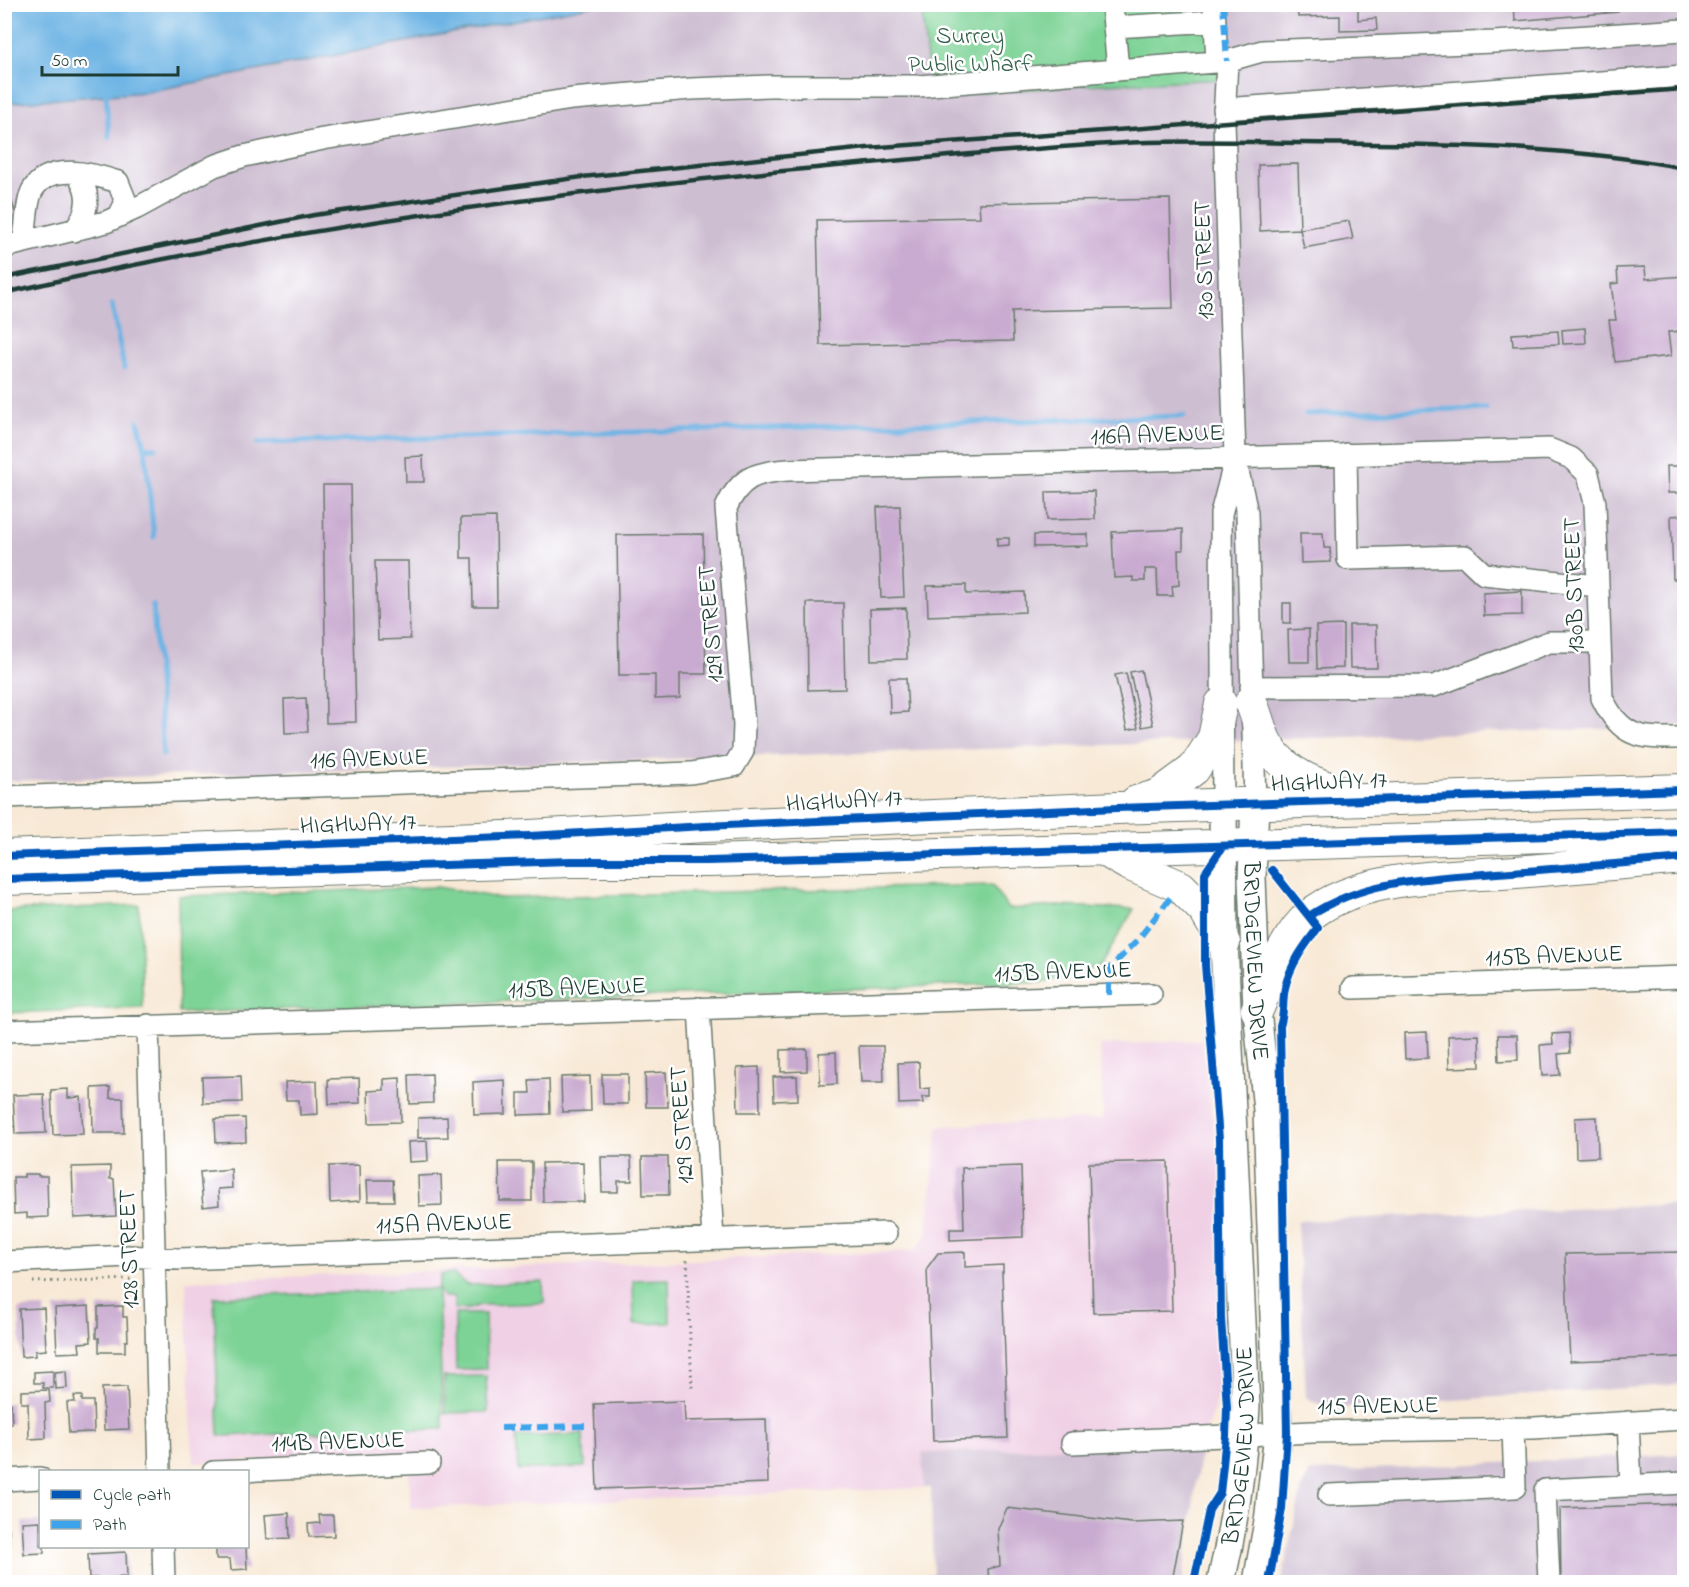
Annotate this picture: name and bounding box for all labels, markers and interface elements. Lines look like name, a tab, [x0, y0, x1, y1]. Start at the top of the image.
park label: Surrey Public Wharf	[908, 20, 1033, 83]
scale bar	[42, 39, 178, 77]
text: 50 m	[51, 49, 88, 75]
street label: 130 STREET	[1186, 200, 1225, 320]
street label: 116A AVENUE	[1090, 417, 1224, 456]
street label: 130B STREET	[1556, 516, 1595, 653]
street label: 129 STREET	[690, 563, 735, 684]
street label: 116 AVENUE	[309, 741, 429, 780]
street label: HIGHWAY 17	[1270, 764, 1388, 803]
street label: HIGHWAY 17	[785, 782, 903, 823]
street label: HIGHWAY 17	[299, 806, 417, 845]
street label: BRIDGEVIEW DRIVE	[1232, 859, 1277, 1062]
street label: 115B AVENUE	[1485, 938, 1623, 977]
street label: 115B AVENUE	[994, 954, 1132, 993]
street label: 115B AVENUE	[508, 970, 646, 1009]
street label: 129 STREET	[662, 1064, 705, 1185]
street label: 128 STREET	[111, 1188, 150, 1309]
street label: 115A AVENUE	[375, 1206, 513, 1245]
street label: BRIDGEVIEW DRIVE	[1214, 1345, 1266, 1549]
street label: 115 AVENUE	[1317, 1389, 1439, 1426]
street label: 114B AVENUE	[271, 1424, 406, 1463]
legend	[39, 1470, 249, 1548]
text: Cycle path	[93, 1483, 171, 1509]
text: Path	[93, 1513, 127, 1539]

